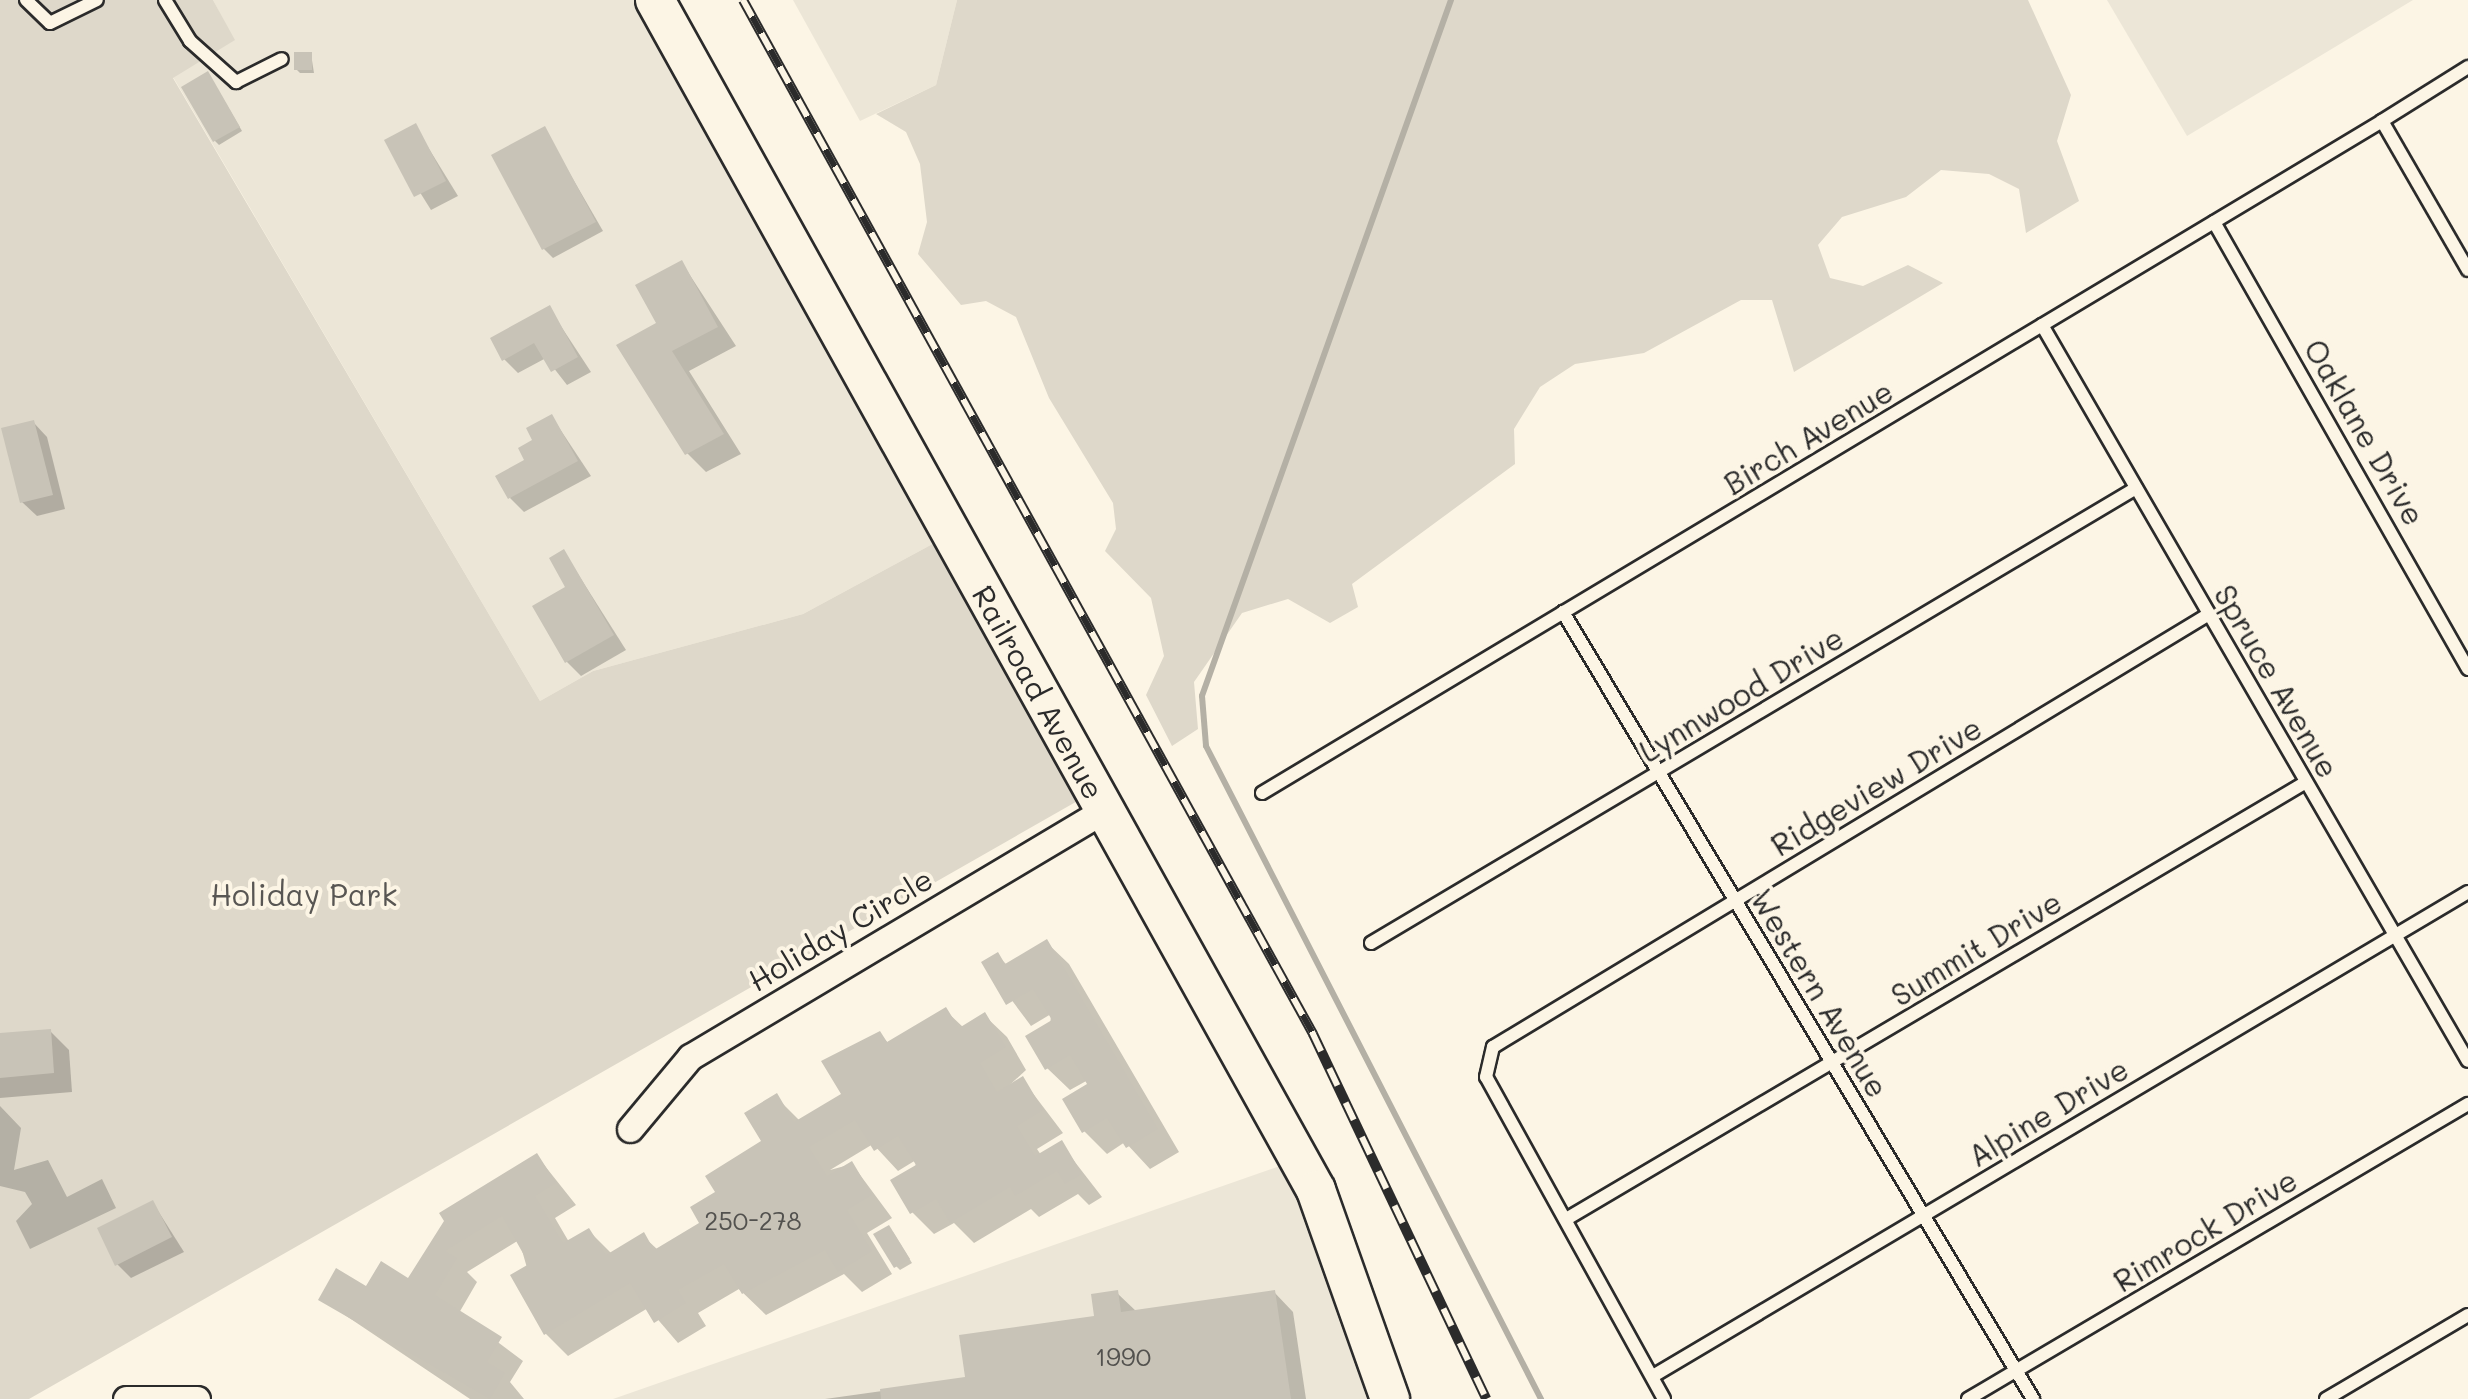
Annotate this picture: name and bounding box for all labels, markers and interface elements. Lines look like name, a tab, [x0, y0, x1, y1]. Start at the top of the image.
street label: Oaklane Drive	[2297, 333, 2433, 531]
street label: Birch Avenue	[1717, 372, 1899, 502]
street label: Spruce Avenue	[2207, 578, 2347, 784]
street label: Railroad Avenue	[965, 579, 1113, 805]
street label: Lynnwood Drive	[1633, 619, 1849, 769]
street label: Ridgeview Drive	[1764, 709, 1988, 863]
street label: Holiday Circle	[741, 860, 939, 998]
park label: Holiday Park	[211, 876, 397, 912]
street label: Western Avenue	[1744, 882, 1896, 1104]
street label: Summit Drive	[1884, 883, 2068, 1013]
street label: Alpine Drive	[1962, 1050, 2134, 1174]
street label: Rimrock Drive	[2107, 1161, 2303, 1299]
house number: 250-278	[704, 1205, 802, 1235]
house number: 1990	[1095, 1341, 1151, 1371]

